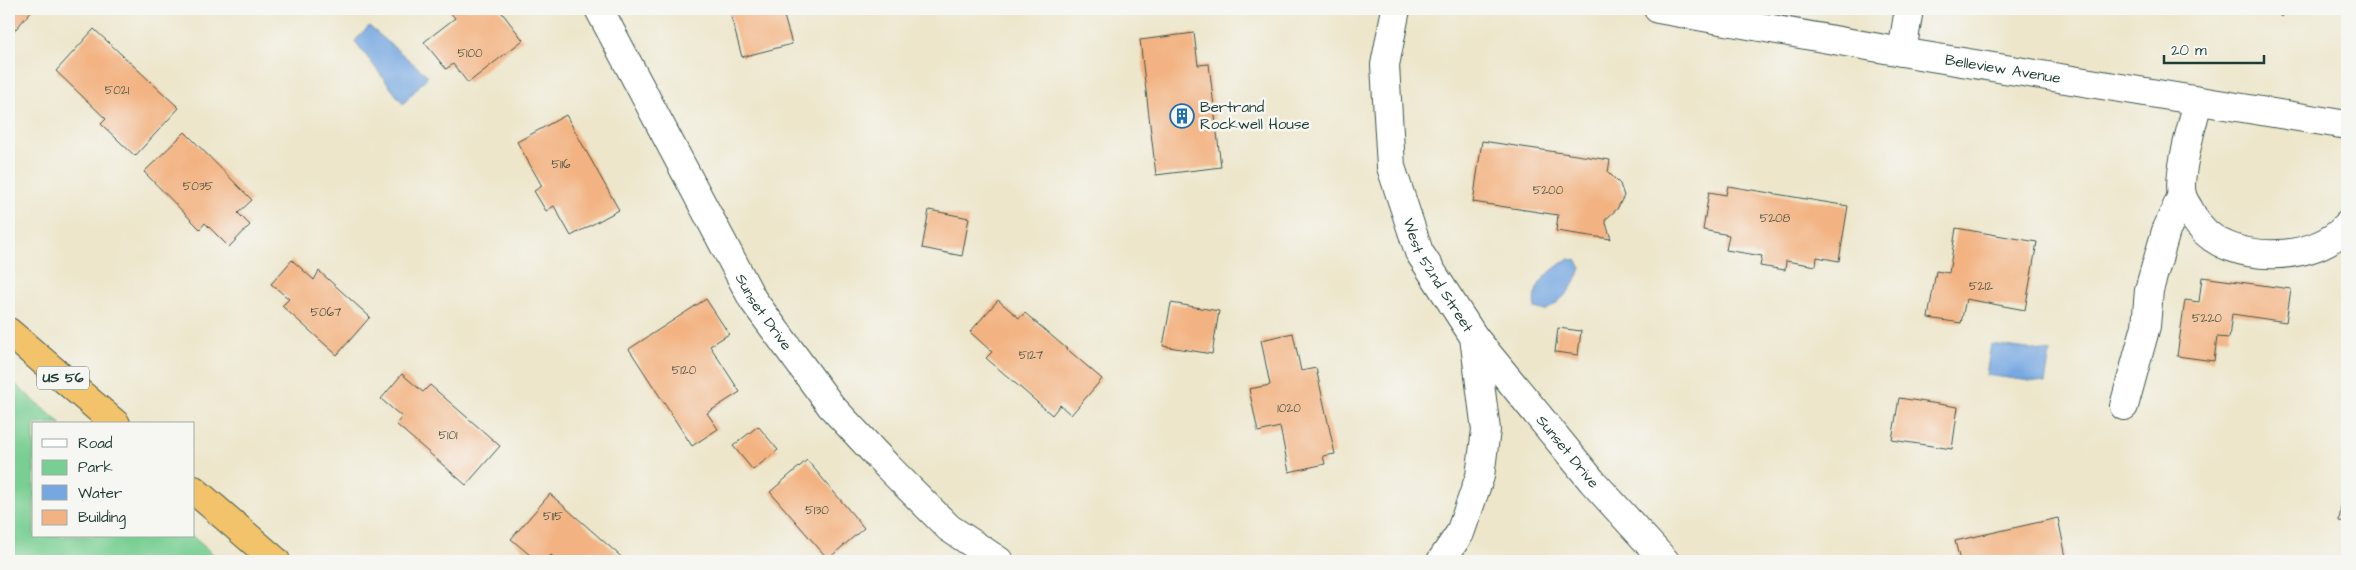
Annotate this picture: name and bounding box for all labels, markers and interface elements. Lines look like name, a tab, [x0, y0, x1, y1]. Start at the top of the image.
scale bar	[2164, 32, 2264, 64]
text: 20 m	[2171, 40, 2207, 61]
house number: 5100	[457, 45, 483, 62]
street label: Belleview Avenue	[1944, 49, 2062, 89]
house number: 5021	[105, 82, 130, 99]
place label: Bertrand Rockwell House	[1200, 97, 1310, 135]
building icon: Bertrand Rockwell House	[1169, 103, 1195, 129]
house number: 5116	[551, 156, 571, 173]
house number: 5035	[183, 178, 214, 195]
house number: 5200	[1533, 182, 1564, 199]
house number: 5208	[1760, 210, 1791, 227]
street label: West 52nd Street	[1398, 215, 1479, 336]
street label: Sunset Drive	[730, 270, 797, 355]
house number: 5212	[1969, 278, 1993, 295]
house number: 5067	[311, 304, 342, 321]
house number: 5220	[2192, 310, 2222, 327]
house number: 5127	[1019, 347, 1044, 364]
house number: 5120	[672, 362, 697, 379]
road number: US 56	[37, 366, 89, 389]
house number: 1020	[1277, 400, 1301, 417]
street label: Sunset Drive	[1532, 411, 1604, 493]
legend	[32, 422, 195, 538]
house number: 5101	[438, 427, 458, 444]
text: Road	[78, 433, 113, 454]
text: Park	[78, 457, 113, 478]
text: Water	[78, 483, 122, 504]
house number: 5130	[805, 502, 829, 519]
text: Building	[78, 507, 126, 529]
house number: 5115	[543, 508, 564, 525]

